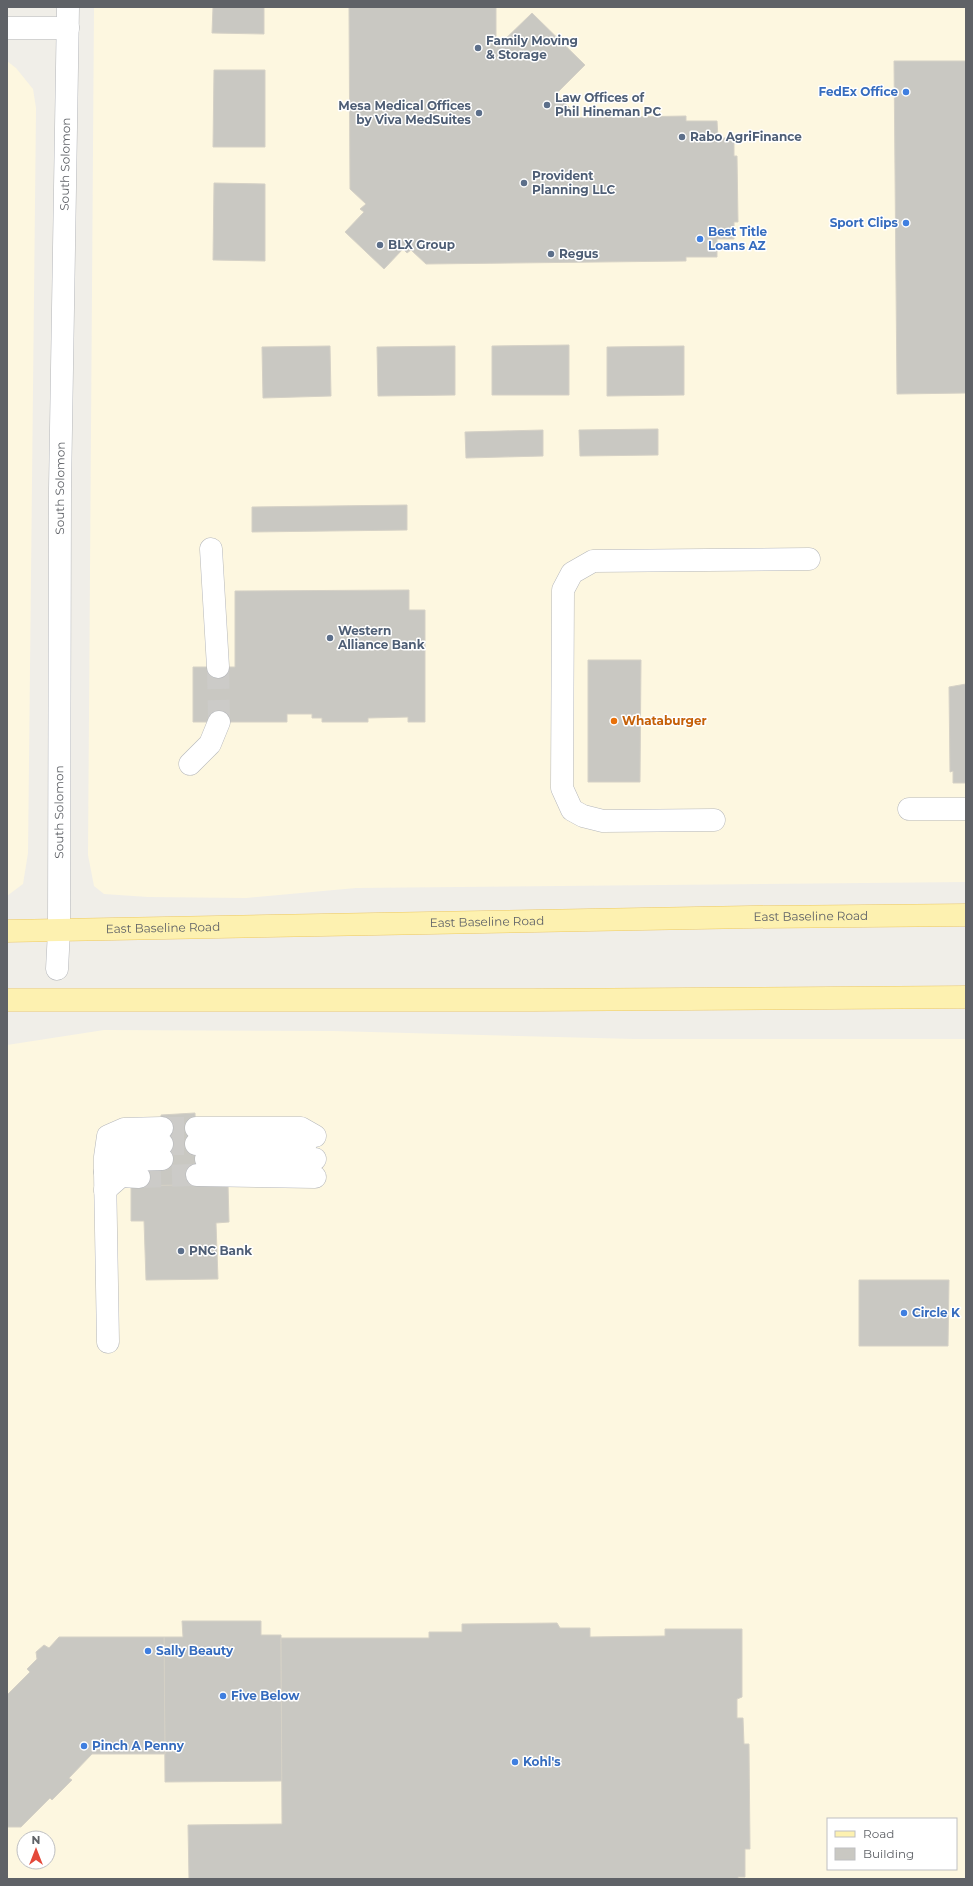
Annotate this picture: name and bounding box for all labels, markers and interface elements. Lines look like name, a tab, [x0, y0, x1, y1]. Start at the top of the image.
place label: Family Moving & Storage	[486, 33, 578, 62]
marker: Family Moving & Storage	[473, 43, 483, 53]
place label: FedEx Office	[818, 84, 898, 99]
marker: FedEx Office	[901, 87, 911, 97]
place label: Law Offices of Phil Hineman PC	[555, 90, 661, 119]
place label: Mesa Medical Offices by Viva MedSuites	[338, 98, 472, 127]
marker: Law Offices of Phil Hineman PC	[542, 100, 552, 110]
marker: Mesa Medical Offices by Viva MedSuites	[474, 108, 484, 118]
street label: South Solomon	[57, 117, 73, 211]
place label: Rabo AgriFinance	[690, 129, 802, 144]
marker: Rabo AgriFinance	[677, 132, 687, 142]
place label: Provident Planning LLC	[532, 168, 615, 197]
marker: Provident Planning LLC	[519, 178, 529, 188]
place label: Sport Clips	[830, 215, 899, 230]
marker: Sport Clips	[901, 218, 911, 228]
place label: Best Title Loans AZ	[708, 224, 768, 253]
marker: Best Title Loans AZ	[695, 234, 705, 244]
place label: BLX Group	[388, 237, 455, 252]
marker: BLX Group	[375, 240, 385, 250]
place label: Regus	[559, 246, 599, 261]
marker: Regus	[546, 249, 556, 259]
street label: South Solomon	[52, 441, 68, 535]
place label: Western Alliance Bank	[337, 623, 425, 652]
marker: Western Alliance Bank	[325, 633, 335, 643]
place label: Whataburger	[622, 713, 707, 728]
marker: Whataburger	[609, 716, 619, 726]
street label: South Solomon	[51, 765, 66, 859]
street label: East Baseline Road	[753, 908, 868, 924]
street label: East Baseline Road	[429, 913, 544, 930]
street label: East Baseline Road	[106, 919, 220, 936]
place label: PNC Bank	[189, 1243, 252, 1258]
marker: PNC Bank	[176, 1246, 186, 1256]
place label: Circle K	[912, 1305, 961, 1320]
marker: Circle K	[899, 1308, 909, 1318]
place label: Sally Beauty	[156, 1643, 234, 1658]
marker: Sally Beauty	[143, 1646, 153, 1656]
place label: Five Below	[231, 1688, 300, 1703]
marker: Five Below	[218, 1691, 228, 1701]
place label: Pinch A Penny	[92, 1738, 185, 1753]
marker: Pinch A Penny	[79, 1741, 89, 1751]
place label: Kohl's	[523, 1754, 561, 1769]
marker: Kohl's	[510, 1757, 520, 1767]
legend	[827, 1818, 957, 1870]
text: Road	[863, 1826, 894, 1841]
north arrow	[16, 1830, 56, 1870]
text: N	[32, 1833, 40, 1847]
text: Building	[863, 1846, 914, 1861]

